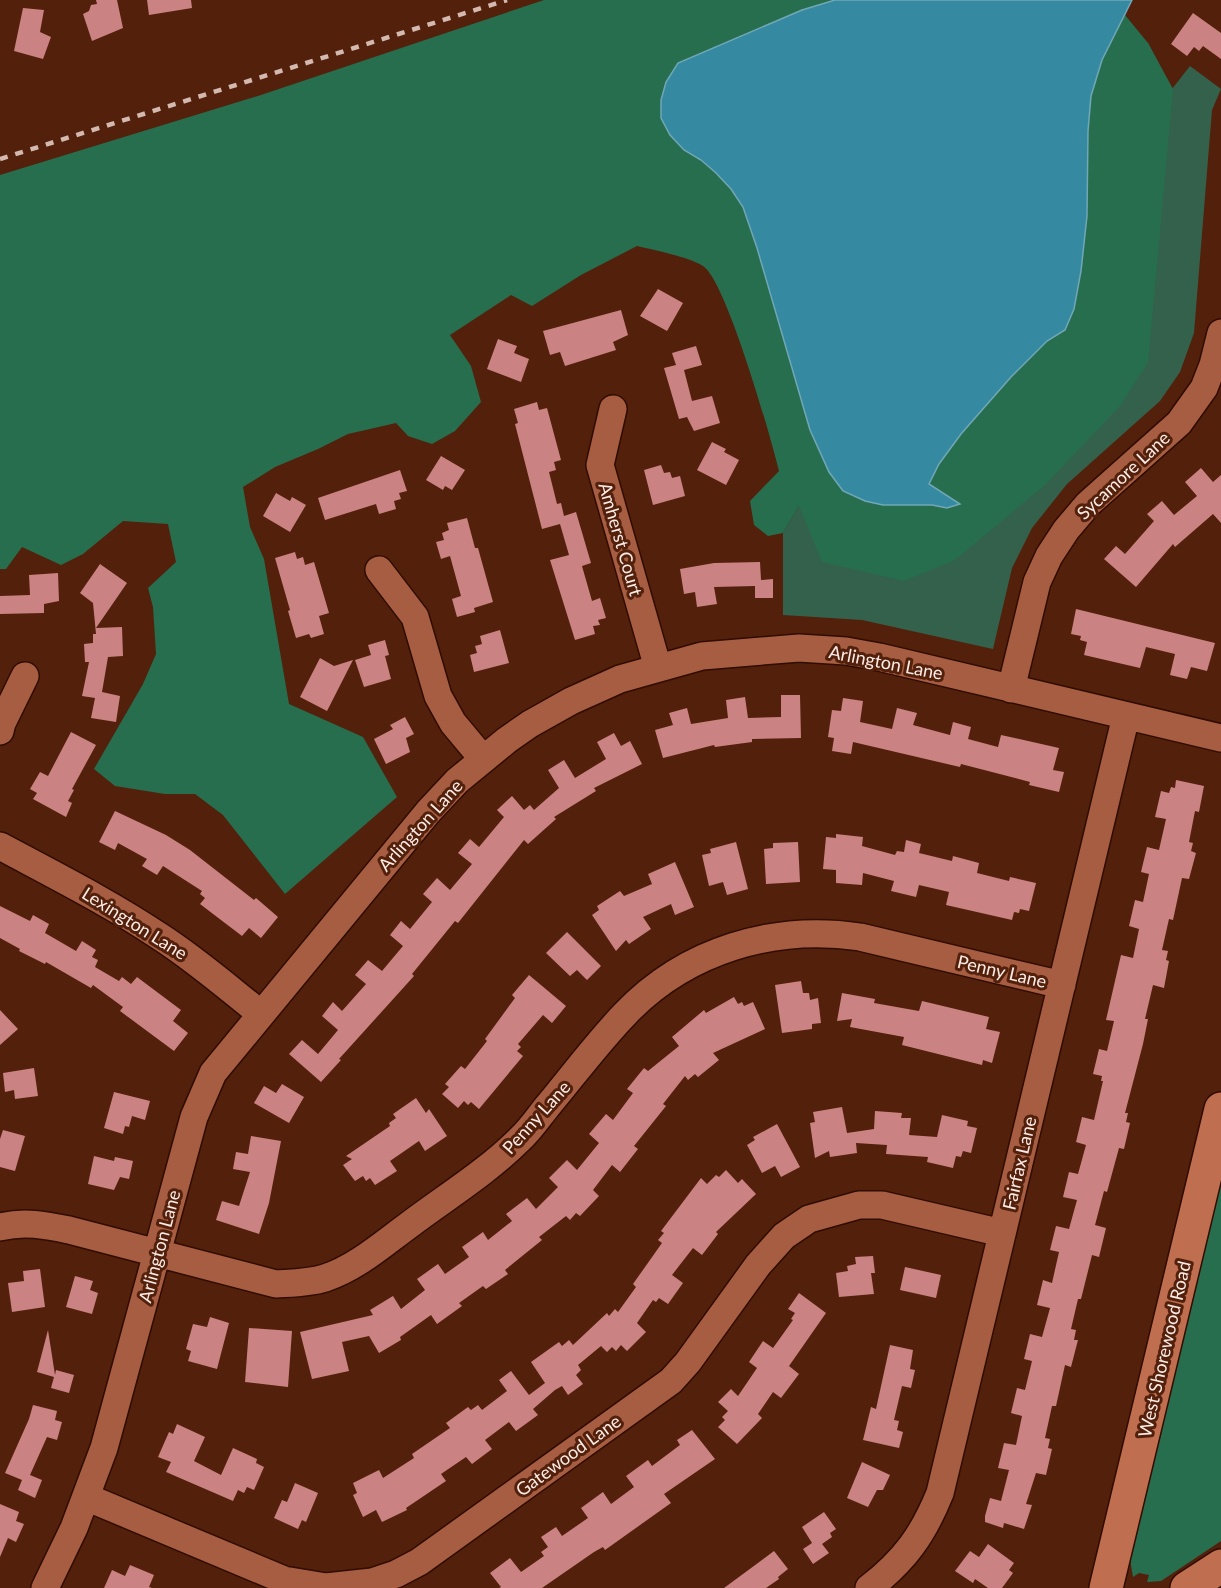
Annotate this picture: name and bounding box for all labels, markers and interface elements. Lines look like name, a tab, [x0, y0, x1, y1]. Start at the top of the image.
street label: Sycamore Lane	[1072, 426, 1174, 524]
street label: Amherst Court	[594, 480, 648, 599]
street label: Arlington Lane	[827, 640, 945, 684]
street label: Arlington Lane	[373, 775, 467, 875]
street label: Lexington Lane	[78, 882, 192, 964]
street label: Penny Lane	[955, 950, 1049, 992]
street label: Penny Lane	[497, 1076, 575, 1158]
street label: Fairfax Lane	[998, 1114, 1040, 1212]
street label: Arlington Lane	[133, 1187, 185, 1305]
street label: West Shorewood Road	[1133, 1259, 1195, 1439]
street label: Gatewood Lane	[511, 1409, 625, 1501]

